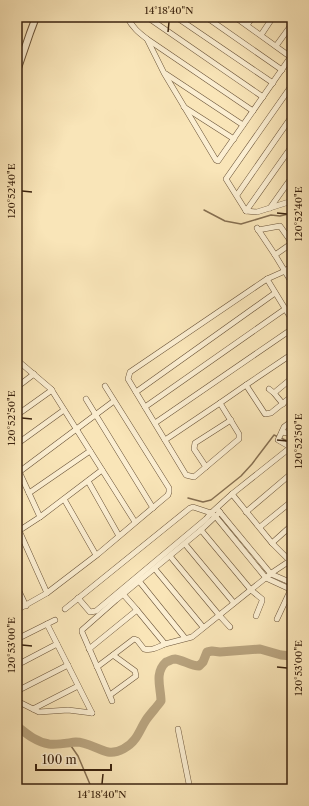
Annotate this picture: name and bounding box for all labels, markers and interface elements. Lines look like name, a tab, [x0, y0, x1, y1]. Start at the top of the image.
text: 14°18'40"N	[144, 4, 194, 17]
text: 120°52'40"E	[5, 163, 18, 219]
text: 120°52'40"E	[292, 186, 305, 242]
text: 120°52'50"E	[5, 390, 18, 446]
text: 120°52'50"E	[292, 413, 305, 469]
text: 120°53'00"E	[5, 617, 18, 673]
text: 120°53'00"E	[292, 640, 305, 696]
scale bar	[36, 746, 111, 772]
text: 100 m	[42, 752, 77, 767]
text: 14°18'40"N	[77, 788, 127, 801]

